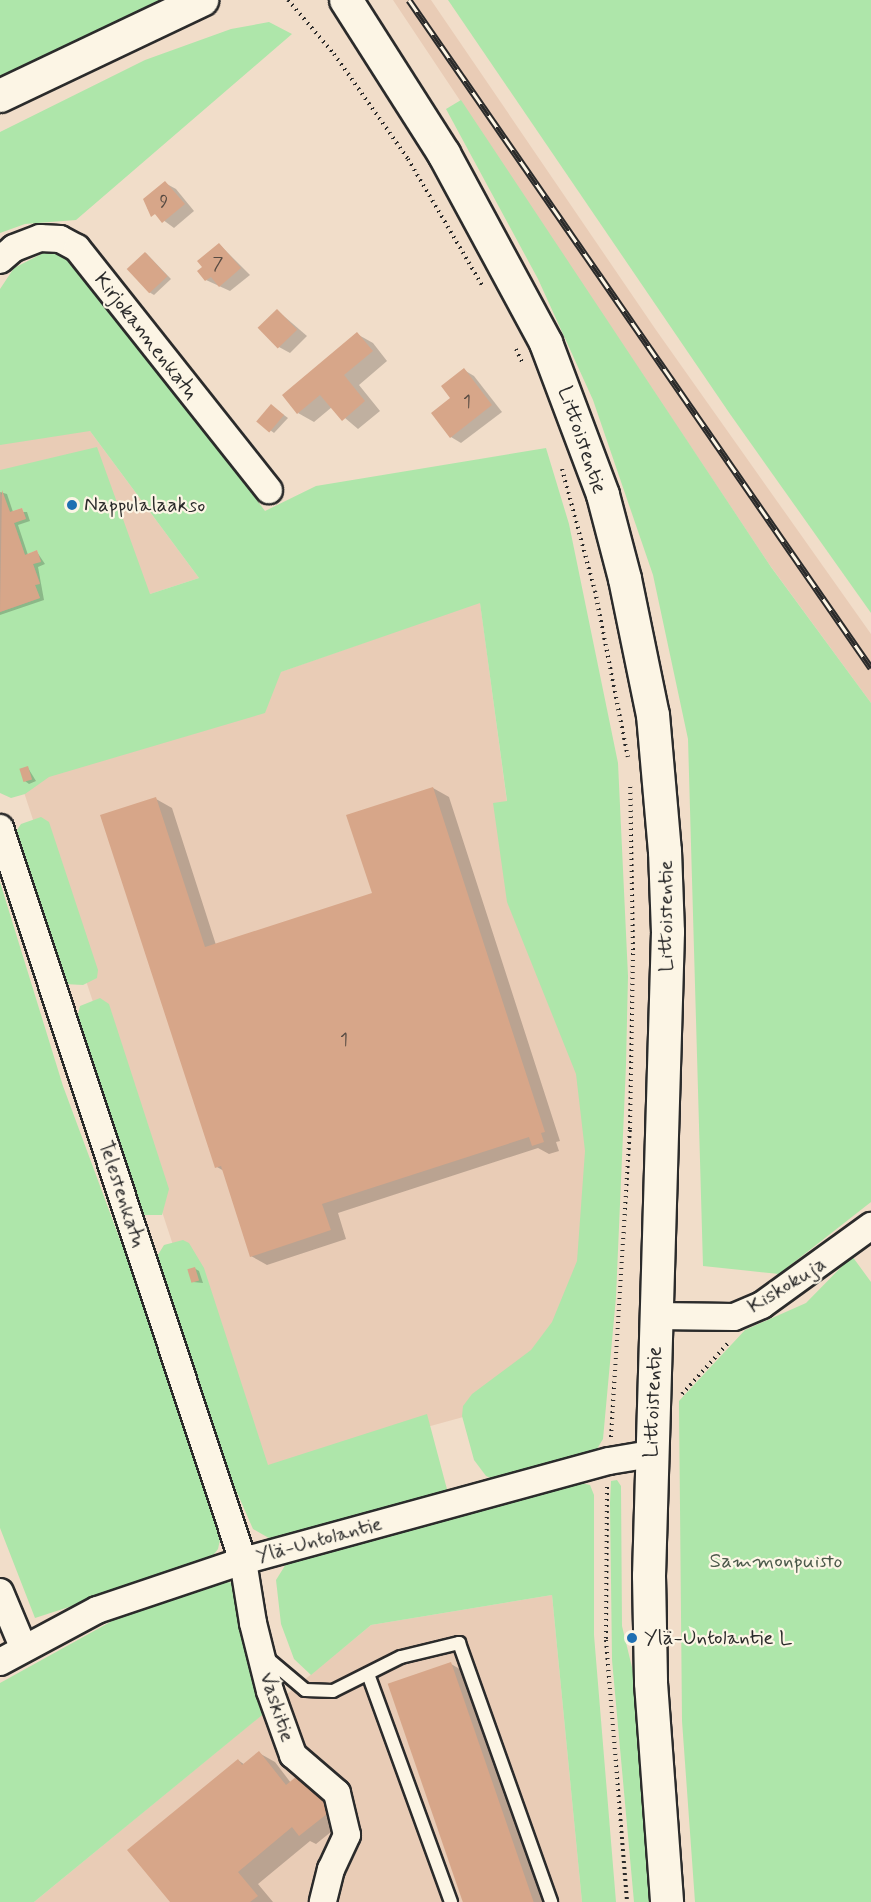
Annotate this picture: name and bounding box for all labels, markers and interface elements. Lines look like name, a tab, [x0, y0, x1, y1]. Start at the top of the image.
house number: 9	[160, 191, 168, 213]
house number: 7	[213, 253, 223, 275]
street label: Kirjokannenkatu	[89, 267, 203, 405]
street label: Littoistentie	[552, 383, 612, 497]
house number: 1	[463, 391, 471, 413]
place label: Nappulalaakso	[84, 492, 205, 518]
marker: Nappulalaakso	[65, 498, 79, 512]
street label: Littoistentie	[653, 860, 679, 972]
house number: 1	[340, 1029, 348, 1051]
street label: Telestenkatu	[93, 1137, 151, 1251]
street label: Kiskokuja	[743, 1251, 831, 1319]
street label: Littoistentie	[638, 1346, 668, 1458]
street label: Ylä-Untolantie	[253, 1511, 385, 1569]
park label: Sammonpuisto	[710, 1548, 842, 1574]
place label: Ylä-Untolantie L	[644, 1625, 792, 1651]
marker: Ylä-Untolantie L	[625, 1631, 639, 1645]
street label: Vaskitie	[254, 1669, 300, 1745]

